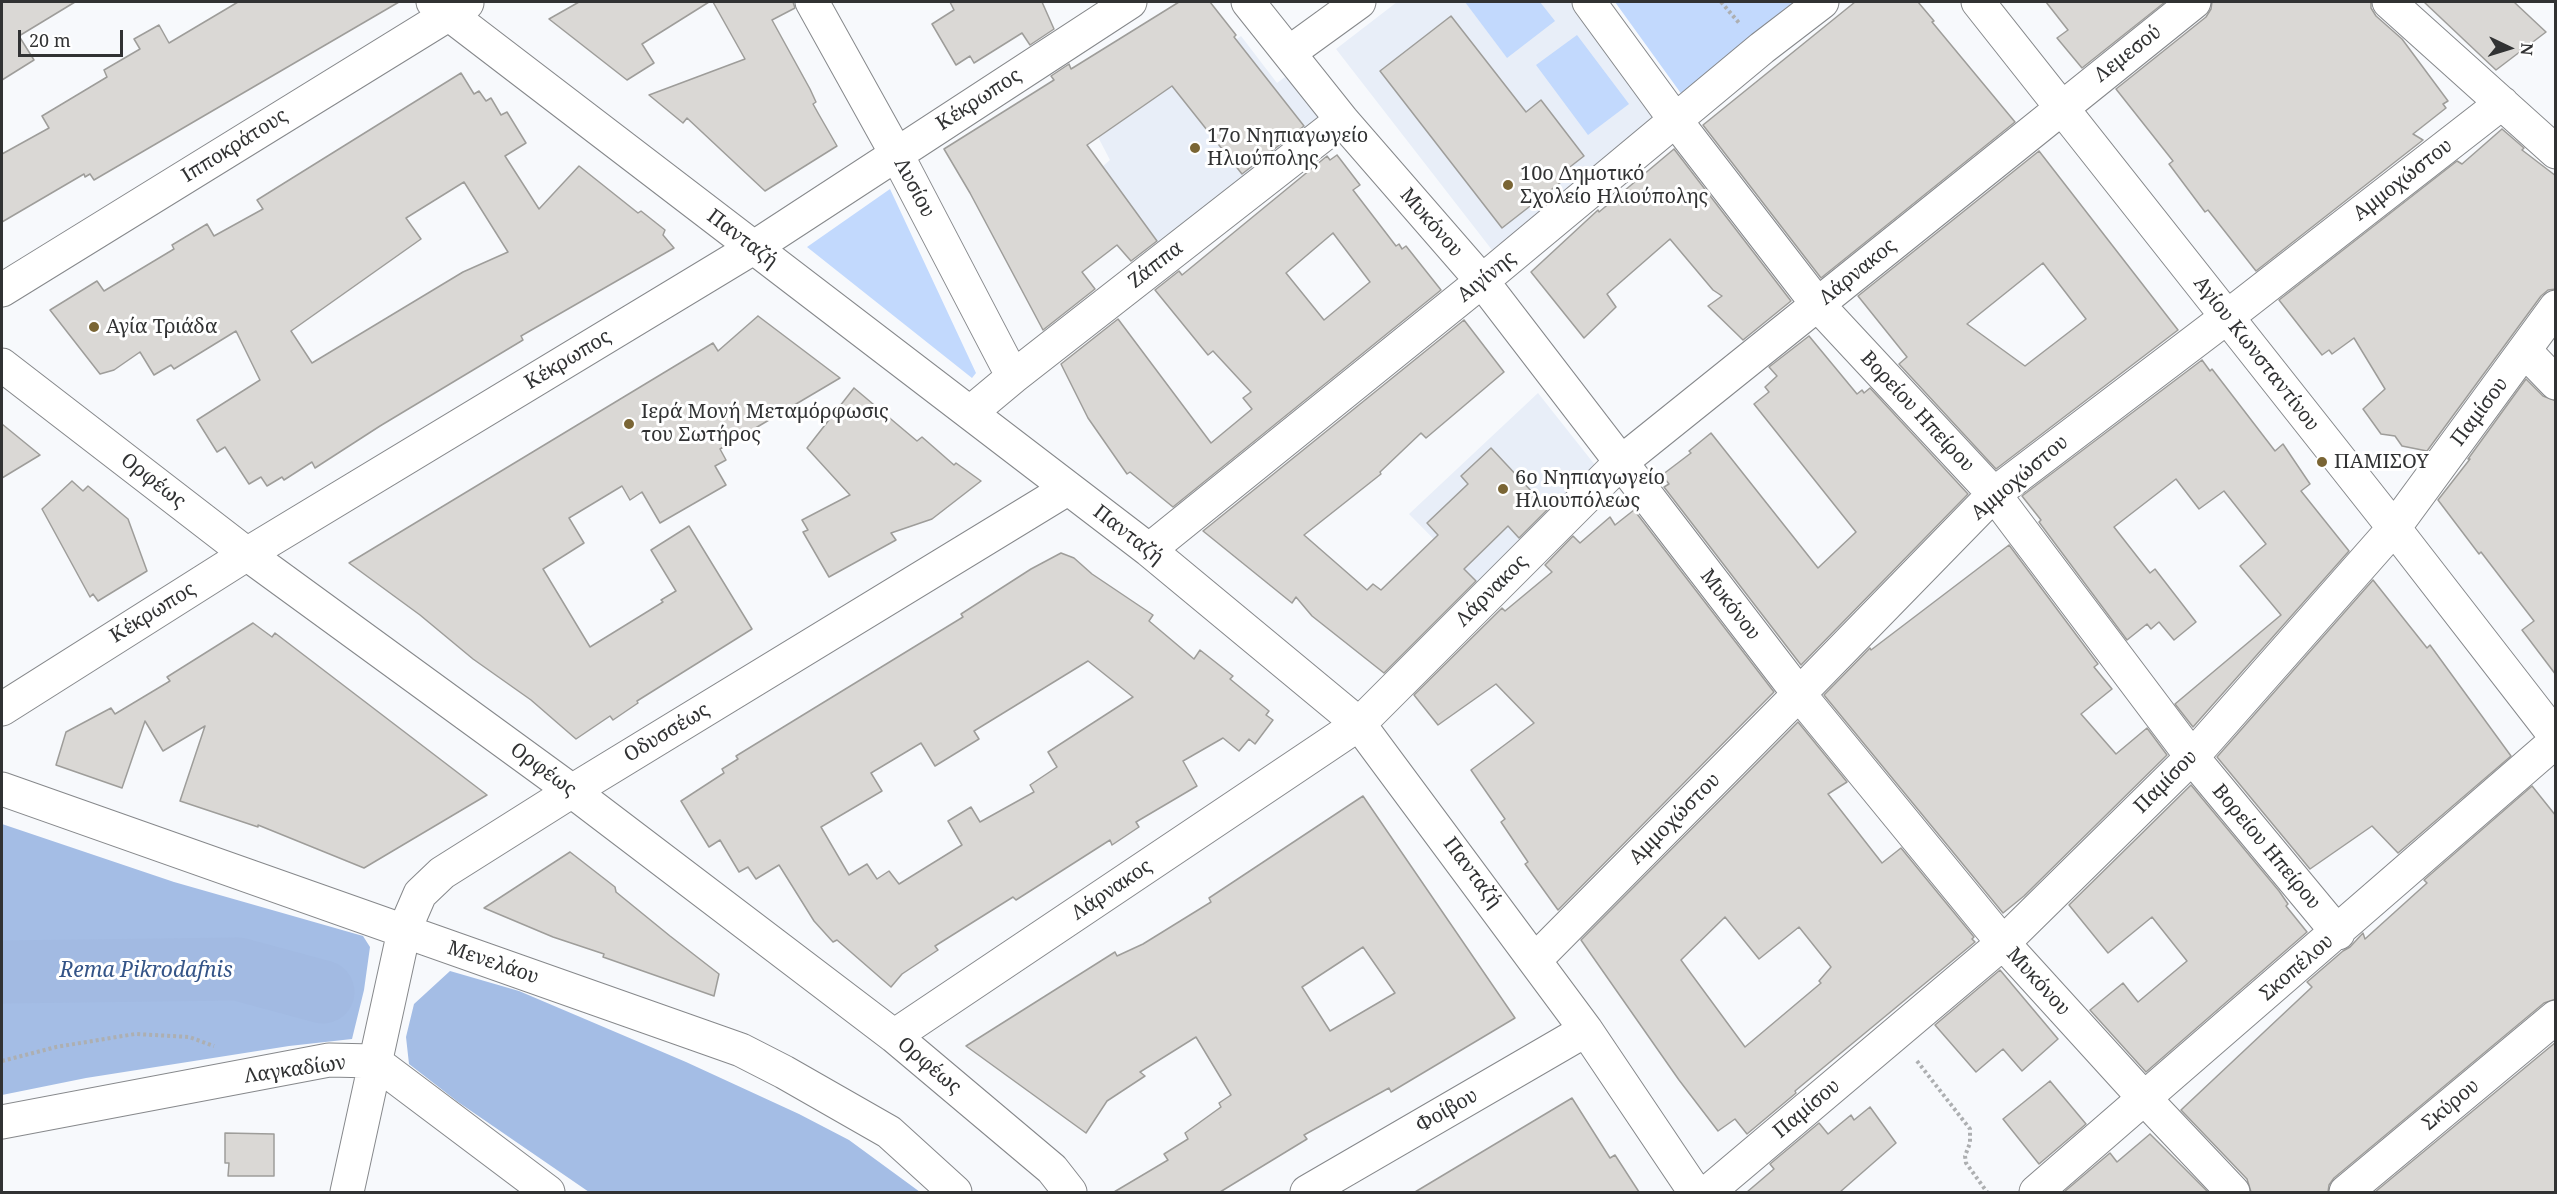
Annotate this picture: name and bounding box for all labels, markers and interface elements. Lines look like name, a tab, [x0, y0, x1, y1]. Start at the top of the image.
scale bar	[21, 18, 126, 56]
north arrow	[2479, 18, 2539, 78]
street label: Λεμεσού	[2090, 20, 2166, 88]
text: 20 m	[29, 28, 71, 52]
text: N	[2516, 42, 2538, 56]
street label: Κέκρωπος	[932, 64, 1026, 136]
street label: Ιπποκράτους	[178, 104, 292, 188]
place label: 17ο Νηπιαγωγείο Ηλιούπολης	[1207, 124, 1368, 171]
street label: Αμμοχώστου	[2349, 134, 2457, 226]
marker: 17ο Νηπιαγωγείο Ηλιούπολης	[1188, 141, 1202, 155]
street label: Λυσίου	[888, 154, 940, 222]
place label: 10ο Δημοτικό Σχολείο Ηλιούπολης	[1520, 162, 1708, 209]
marker: 10ο Δημοτικό Σχολείο Ηλιούπολης	[1501, 178, 1515, 192]
street label: Μυκόνου	[1395, 184, 1467, 262]
street label: Πανταζή	[702, 205, 782, 273]
street label: Λάρνακος	[1815, 234, 1901, 310]
street label: Ζάππα	[1124, 236, 1188, 294]
street label: Αιγίνης	[1453, 246, 1521, 308]
street label: Αγίου Κωνσταντίνου	[2188, 272, 2324, 436]
place label: Αγία Τριάδα	[106, 315, 217, 339]
marker: Αγία Τριάδα	[87, 320, 101, 334]
street label: Κέκρωπος	[521, 325, 615, 395]
street label: Βορείου Ηπείρου	[1855, 347, 1979, 477]
street label: Παμίσου	[2446, 373, 2514, 451]
place label: Ιερά Μονή Μεταμόρφωσις του Σωτήρος	[641, 400, 889, 447]
marker: Ιερά Μονή Μεταμόρφωσις του Σωτήρος	[622, 417, 636, 431]
street label: Αμμοχώστου	[1967, 431, 2073, 525]
street label: Ορφέως	[116, 448, 190, 514]
place label: ΠΑΜΙΣΟΥ	[2334, 450, 2429, 474]
marker: ΠΑΜΙΣΟΥ	[2315, 455, 2329, 469]
place label: 6ο Νηπιαγωγείο Ηλιουπόλεως	[1515, 466, 1665, 513]
marker: 6ο Νηπιαγωγείο Ηλιουπόλεως	[1496, 482, 1510, 496]
street label: Πανταζή	[1088, 500, 1168, 570]
street label: Λάρνακος	[1451, 550, 1533, 632]
street label: Μυκόνου	[1695, 565, 1765, 645]
street label: Κέκρωπος	[106, 577, 200, 649]
street label: Οδυσσέως	[620, 698, 714, 768]
street label: Ορφέως	[505, 738, 581, 802]
street label: Παμίσου	[2129, 745, 2203, 819]
street label: Αμμοχώστου	[1624, 768, 1726, 870]
street label: Βορείου Ηπείρου	[2207, 780, 2325, 914]
street label: Πανταζή	[1438, 833, 1506, 913]
street label: Λάρνακος	[1067, 854, 1157, 926]
street label: Σκοπέλου	[2255, 930, 2339, 1006]
street label: Μενελάου	[444, 936, 542, 990]
street label: Μυκόνου	[2001, 943, 2075, 1021]
water label: Rema Pikrodafnis	[59, 958, 233, 984]
street label: Ορφέως	[892, 1032, 966, 1100]
street label: Λαγκαδίων	[242, 1051, 348, 1089]
street label: Παμίσου	[1769, 1074, 1845, 1144]
street label: Σκύρου	[2418, 1074, 2484, 1136]
street label: Φοίβου	[1412, 1084, 1482, 1138]

